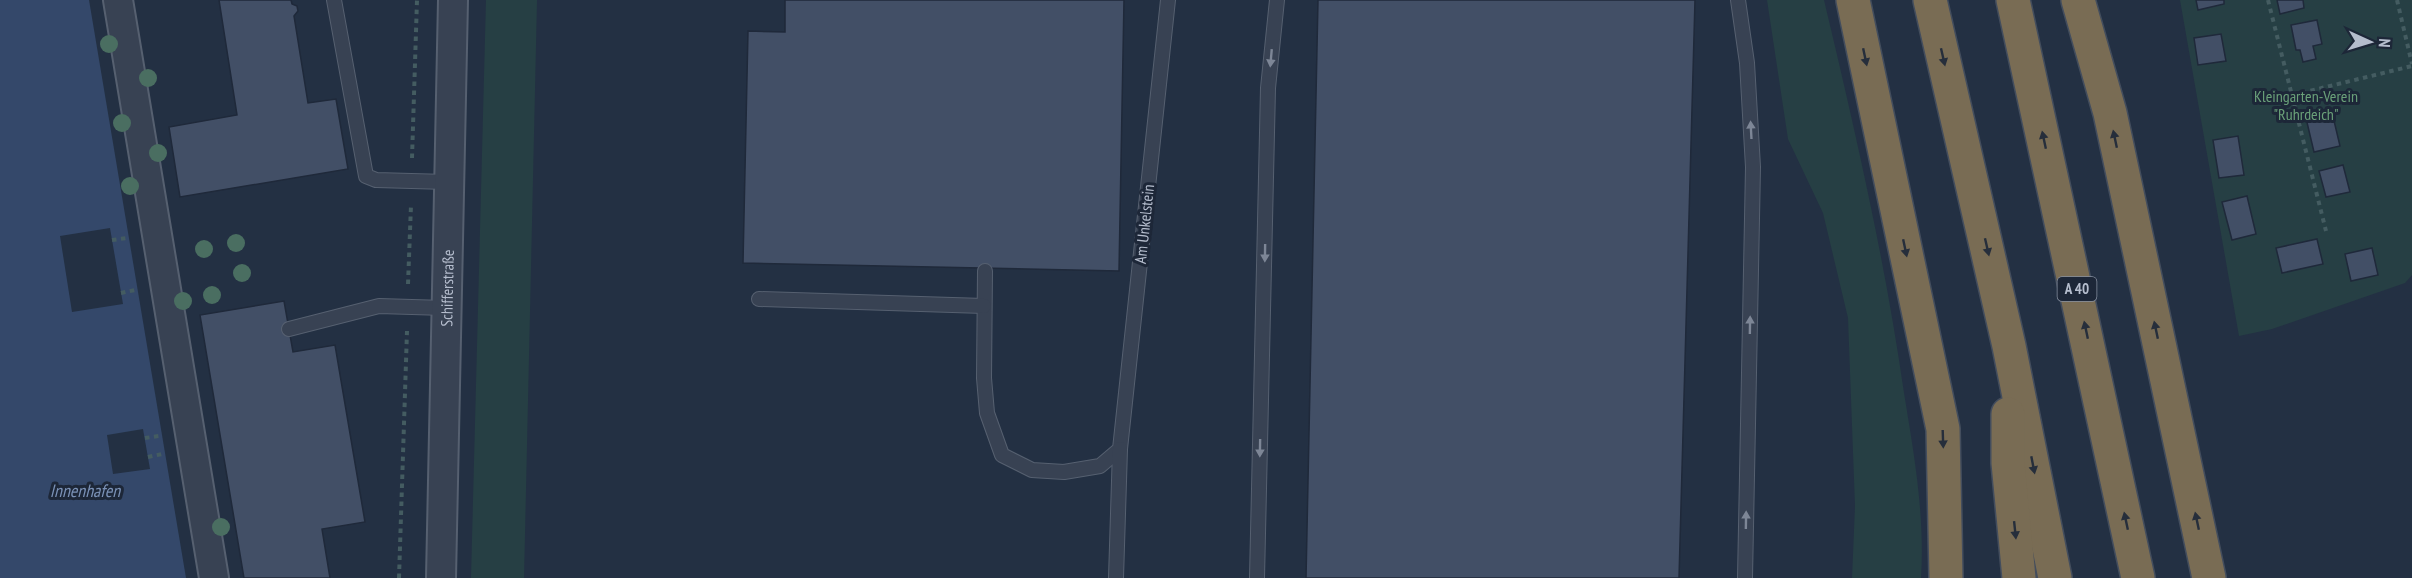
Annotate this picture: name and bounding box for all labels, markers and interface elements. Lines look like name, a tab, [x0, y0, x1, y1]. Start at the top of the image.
north arrow	[2340, 12, 2400, 72]
text: N	[2375, 38, 2395, 48]
one-way arrow	[1860, 48, 1870, 67]
one-way arrow	[1939, 48, 1948, 67]
one-way arrow	[1266, 49, 1276, 68]
park label: Kleingarten-Verein "Ruhrdeich"	[2254, 86, 2358, 124]
one-way arrow	[1746, 120, 1755, 139]
one-way arrow	[2039, 130, 2048, 149]
one-way arrow	[2110, 130, 2119, 149]
street label: Am Unkelstein	[1130, 183, 1158, 265]
one-way arrow	[1982, 238, 1992, 256]
one-way arrow	[1901, 239, 1910, 258]
one-way arrow	[1260, 244, 1269, 263]
street label: Schifferstraße	[436, 249, 458, 327]
road number: A 40	[2058, 277, 2096, 301]
one-way arrow	[1745, 315, 1755, 334]
one-way arrow	[2151, 320, 2160, 339]
one-way arrow	[2080, 321, 2090, 339]
one-way arrow	[1939, 430, 1948, 449]
one-way arrow	[1255, 439, 1265, 458]
one-way arrow	[2029, 456, 2038, 475]
water label: Innenhafen	[50, 479, 121, 502]
one-way arrow	[1741, 510, 1751, 529]
one-way arrow	[2121, 511, 2130, 530]
one-way arrow	[2192, 511, 2201, 530]
one-way arrow	[2010, 521, 2020, 540]

